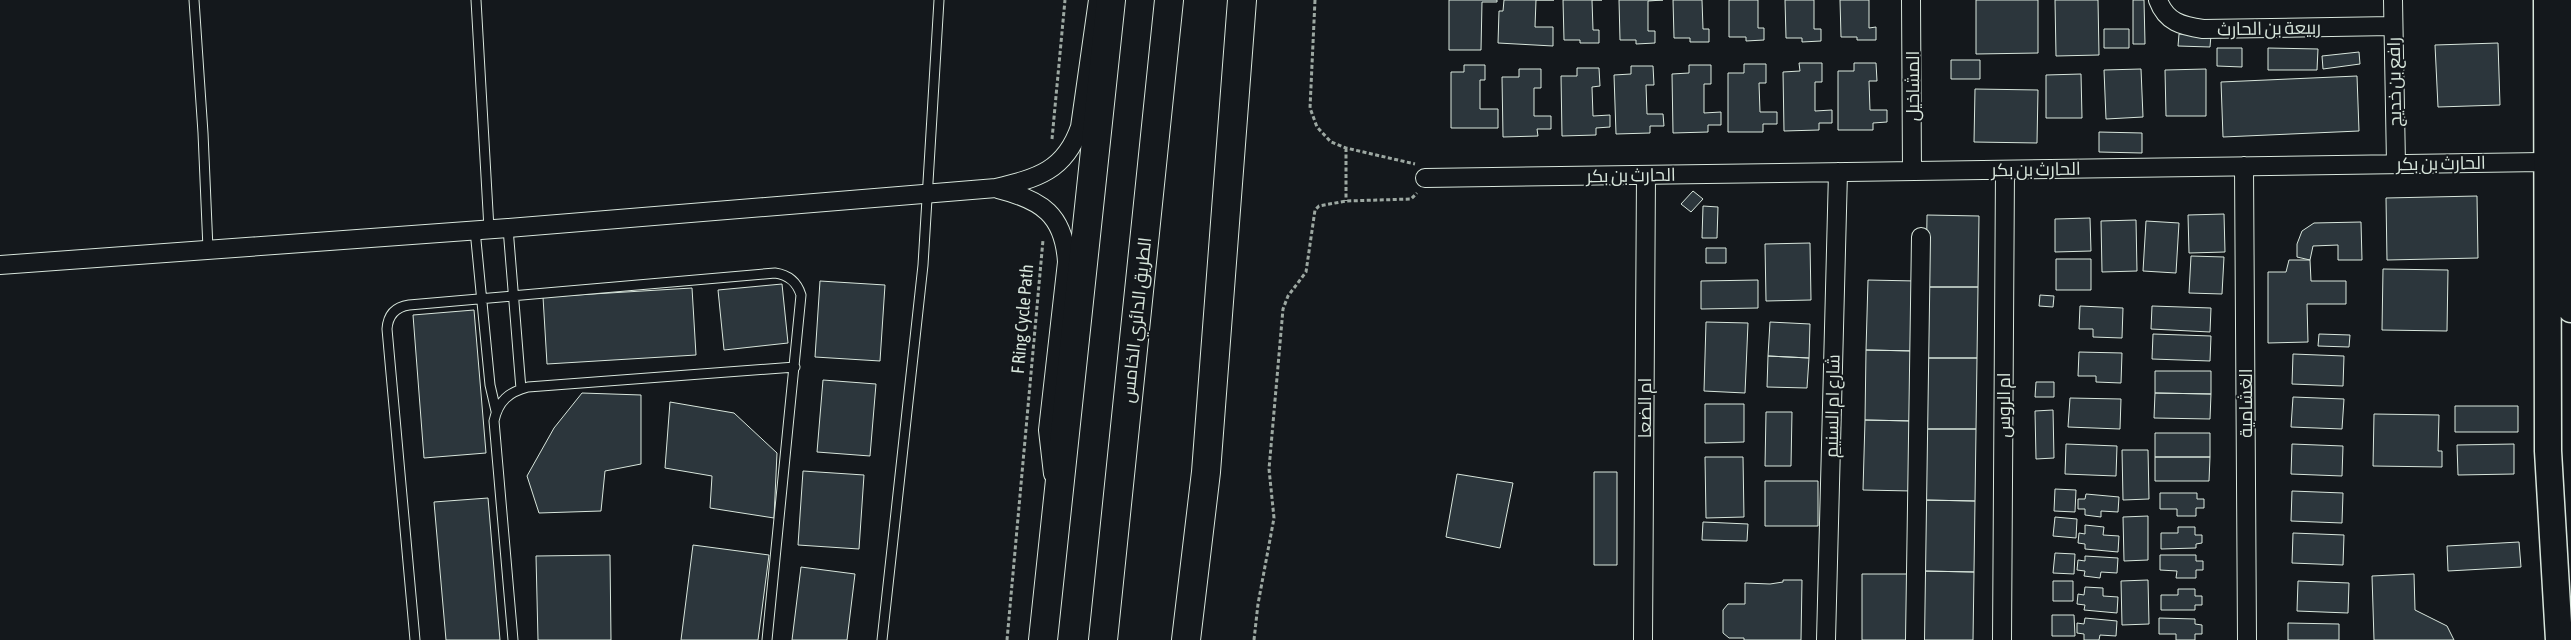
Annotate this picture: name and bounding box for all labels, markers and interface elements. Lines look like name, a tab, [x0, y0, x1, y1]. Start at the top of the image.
street label: ربيعة بن الحارث	[2217, 17, 2321, 40]
street label: رافع بن خديج	[2383, 37, 2407, 127]
street label: المشاخيل	[1902, 51, 1924, 121]
street label: الحارث بن بكر	[2395, 152, 2486, 175]
street label: الحارث بن بكر	[1990, 158, 2081, 181]
street label: الحارث بن بكر	[1585, 164, 1676, 187]
street label: الطريق الدائري الخامس	[1117, 236, 1159, 404]
street label: F Ring Cycle Path	[1007, 263, 1037, 375]
street label: شارع ام السنيم	[1821, 354, 1845, 458]
street label: الغشامية	[2235, 368, 2256, 438]
street label: ام الروس	[1993, 372, 2016, 438]
street label: ام الضعا	[1634, 378, 1657, 438]

